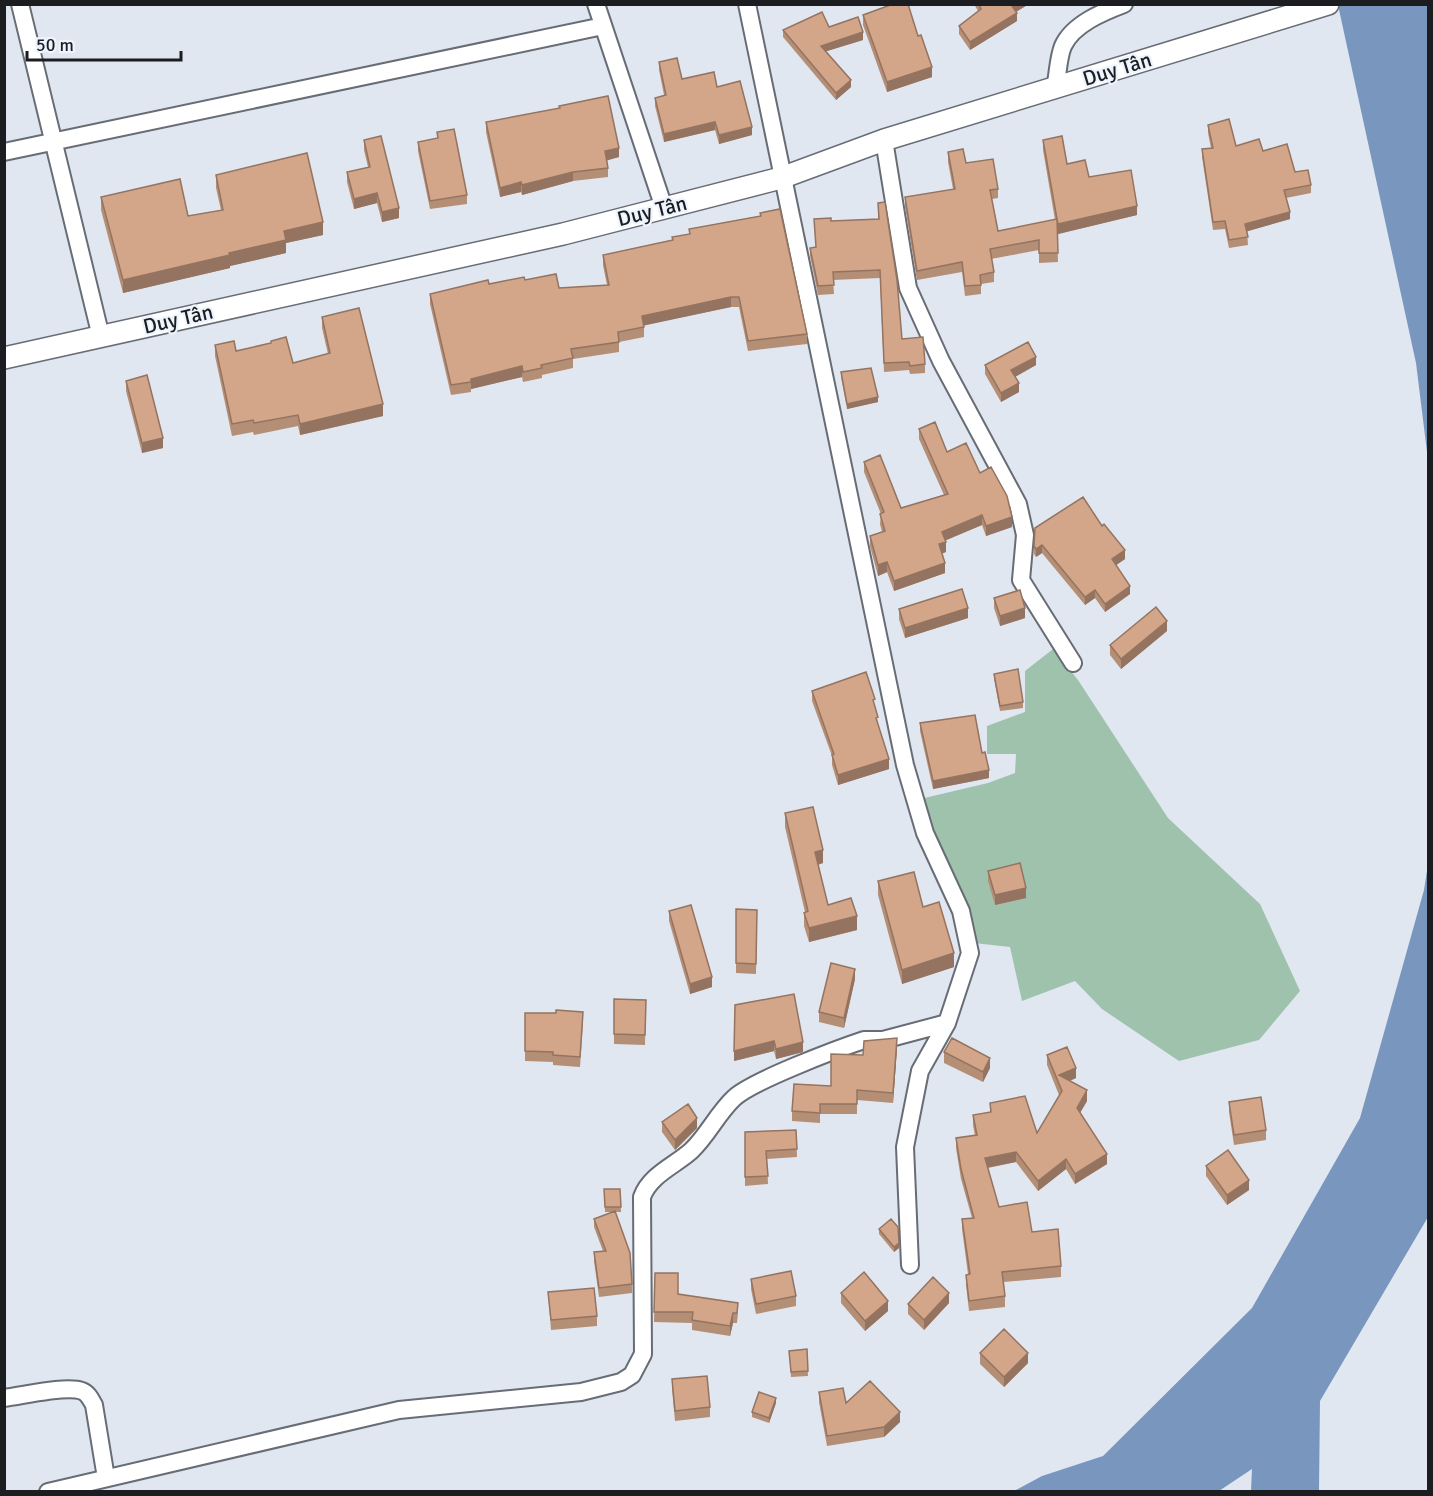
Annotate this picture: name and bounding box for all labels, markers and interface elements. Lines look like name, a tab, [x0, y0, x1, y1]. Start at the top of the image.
scale bar	[27, 24, 182, 62]
text: 50 m	[36, 34, 74, 56]
street label: Duy Tân	[1079, 46, 1155, 92]
street label: Duy Tân	[614, 190, 690, 232]
street label: Duy Tân	[141, 298, 215, 340]

